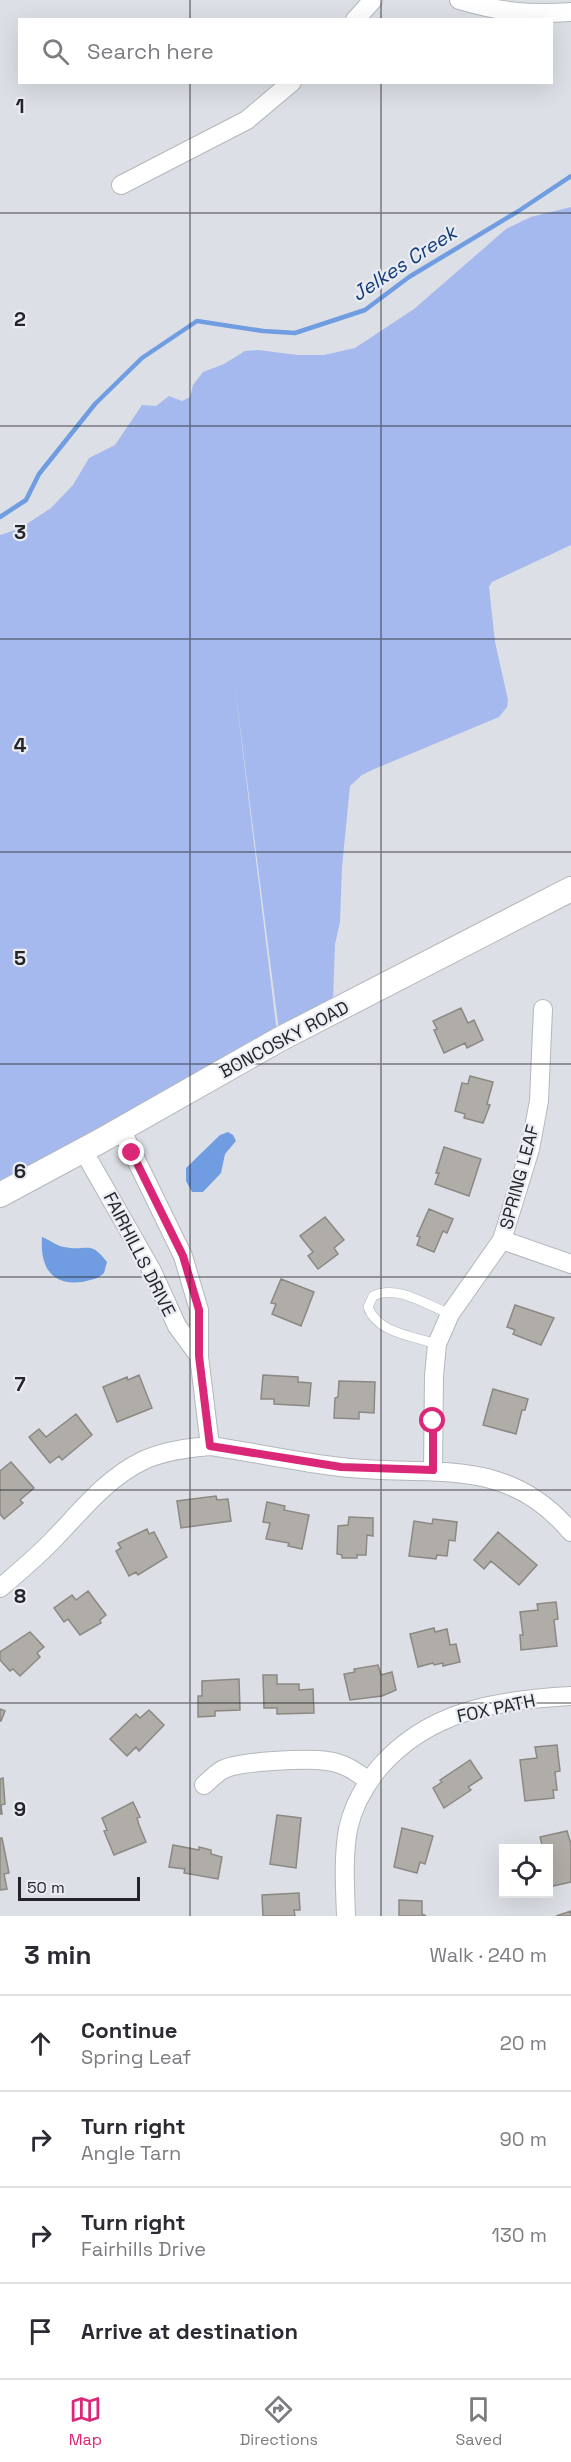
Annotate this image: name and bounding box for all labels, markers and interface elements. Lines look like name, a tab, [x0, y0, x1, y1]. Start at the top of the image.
search box	[18, 18, 553, 84]
icon: search	[39, 35, 72, 68]
text: Search here	[87, 37, 214, 65]
text: 1	[15, 93, 25, 119]
water label: Jelkes Creek	[346, 218, 463, 307]
text: 2	[14, 306, 26, 332]
text: 3	[14, 519, 26, 545]
text: 4	[14, 732, 27, 758]
text: 5	[14, 945, 26, 971]
street label: BONCOSKY ROAD	[215, 995, 353, 1083]
street label: SPRING LEAF	[494, 1122, 544, 1232]
route end	[118, 1139, 144, 1165]
text: 6	[14, 1158, 26, 1184]
street label: FAIRHILLS DRIVE	[99, 1188, 181, 1320]
text: 7	[14, 1371, 26, 1397]
route start	[419, 1407, 445, 1433]
text: 8	[14, 1583, 26, 1609]
street label: FOX PATH	[455, 1688, 537, 1728]
text: 9	[14, 1796, 26, 1822]
map controls	[499, 1844, 553, 1898]
button: locate	[499, 1844, 553, 1898]
scale bar	[18, 1874, 140, 1902]
text: 50 m	[27, 1877, 65, 1898]
text: 3 min	[24, 1938, 92, 1972]
text: Walk · 240 m	[429, 1942, 547, 1968]
text: Continue	[81, 2016, 177, 2044]
icon: ahead	[24, 2027, 57, 2060]
text: 20 m	[500, 2030, 547, 2056]
text: Spring Leaf	[81, 2044, 191, 2070]
text: Turn right	[81, 2112, 186, 2140]
icon: right	[24, 2123, 57, 2156]
text: 90 m	[500, 2126, 547, 2152]
text: Angle Tarn	[81, 2140, 181, 2166]
text: Turn right	[81, 2208, 186, 2236]
icon: right	[24, 2219, 57, 2252]
text: 130 m	[491, 2222, 547, 2248]
text: Fairhills Drive	[81, 2236, 206, 2262]
icon: arrive	[24, 2315, 57, 2348]
text: Arrive at destination	[81, 2317, 298, 2345]
tab: Map	[69, 2393, 102, 2450]
tab: Directions	[240, 2393, 318, 2450]
tab: Saved	[456, 2393, 502, 2450]

